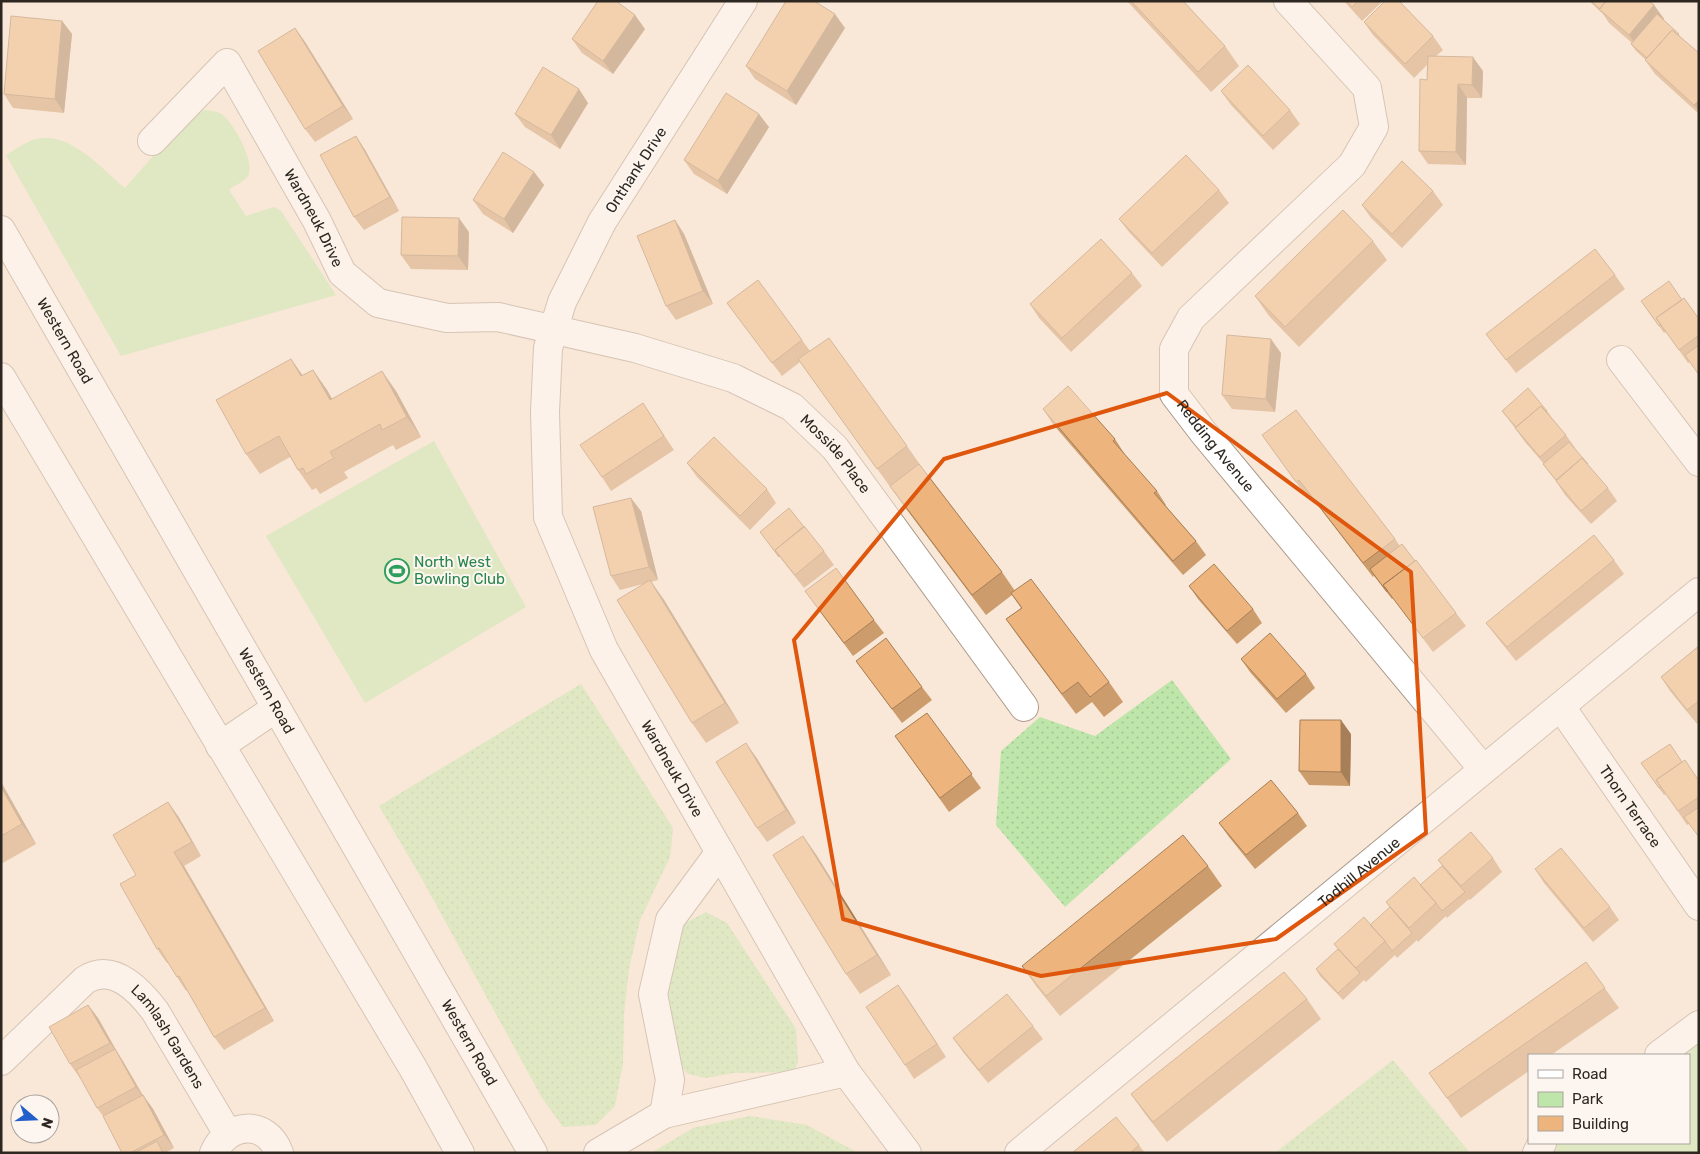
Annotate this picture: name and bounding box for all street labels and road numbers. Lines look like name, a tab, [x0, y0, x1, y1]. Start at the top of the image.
street label: Onthank Drive	[602, 124, 670, 216]
street label: Wardneuk Drive	[280, 166, 347, 270]
street label: Western Road	[33, 295, 97, 387]
street label: Redding Avenue	[1173, 396, 1258, 496]
street label: Mosside Place	[796, 411, 874, 497]
street label: Western Road	[235, 645, 298, 737]
street label: Wardneuk Drive	[637, 717, 707, 820]
street label: Thorn Terrace	[1595, 762, 1665, 851]
street label: Todhill Avenue	[1315, 833, 1404, 911]
street label: Lamlash Gardens	[127, 981, 208, 1092]
street label: Western Road	[438, 997, 501, 1089]

